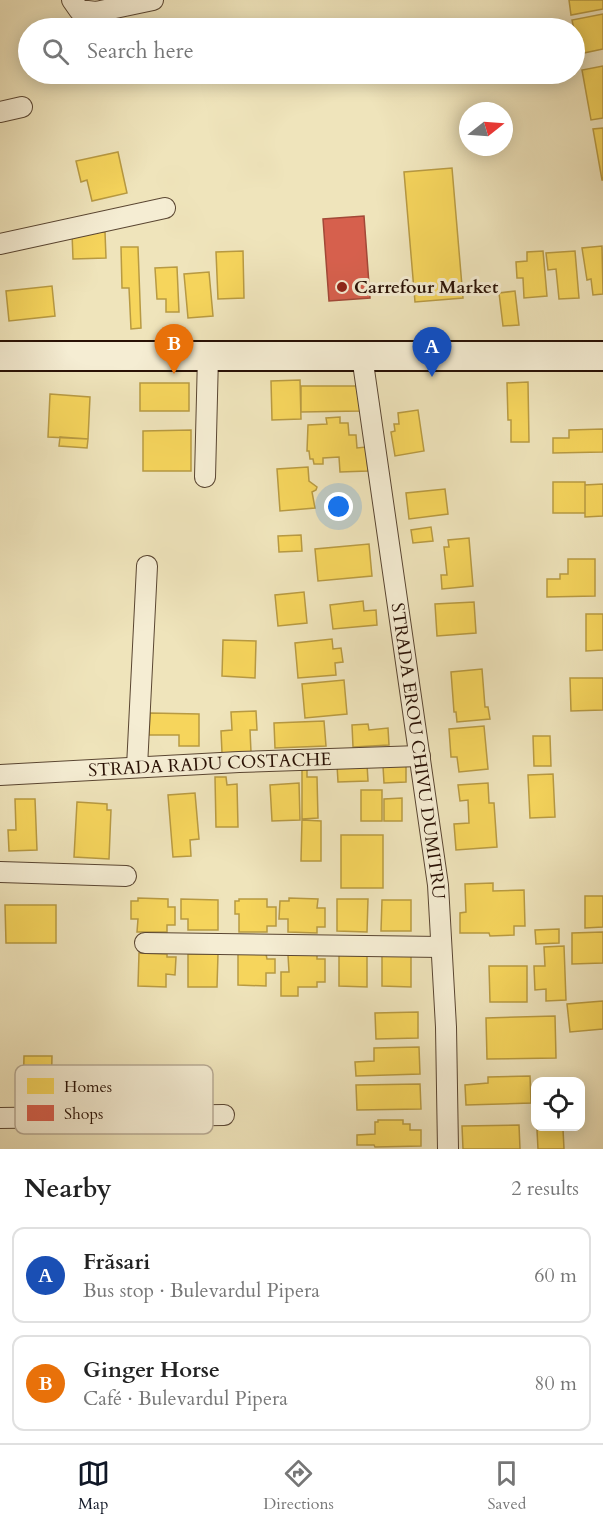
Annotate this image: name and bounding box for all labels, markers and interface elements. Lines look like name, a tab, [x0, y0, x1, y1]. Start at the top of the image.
search box	[18, 18, 585, 84]
icon: search	[39, 35, 72, 68]
text: Search here	[87, 36, 194, 66]
north arrow	[459, 102, 513, 156]
place label: Carrefour Market	[354, 275, 499, 300]
marker: Carrefour Market	[335, 280, 349, 294]
pin: B	[154, 324, 194, 374]
pin: A	[412, 328, 452, 377]
your location	[324, 492, 353, 521]
street label: STRADA EROU CHIVU DUMITRU	[385, 601, 451, 900]
street label: STRADA RADU COSTACHE	[87, 746, 332, 783]
legend	[15, 1065, 213, 1134]
text: Homes	[64, 1076, 112, 1098]
map controls	[531, 1077, 585, 1131]
button: locate	[531, 1077, 585, 1131]
text: Shops	[64, 1103, 103, 1125]
text: Nearby	[24, 1171, 112, 1206]
text: 2 results	[511, 1175, 579, 1202]
text: Frăsari	[83, 1247, 150, 1277]
text: A	[38, 1262, 53, 1289]
text: 60 m	[534, 1262, 577, 1289]
text: Bus stop · Bulevardul Pipera	[83, 1277, 320, 1304]
text: Ginger Horse	[83, 1355, 220, 1385]
text: B	[38, 1370, 53, 1397]
text: 80 m	[534, 1370, 577, 1397]
text: Café · Bulevardul Pipera	[83, 1385, 288, 1412]
tab: Map	[77, 1457, 110, 1515]
tab: Directions	[263, 1457, 334, 1515]
tab: Saved	[487, 1457, 526, 1515]

